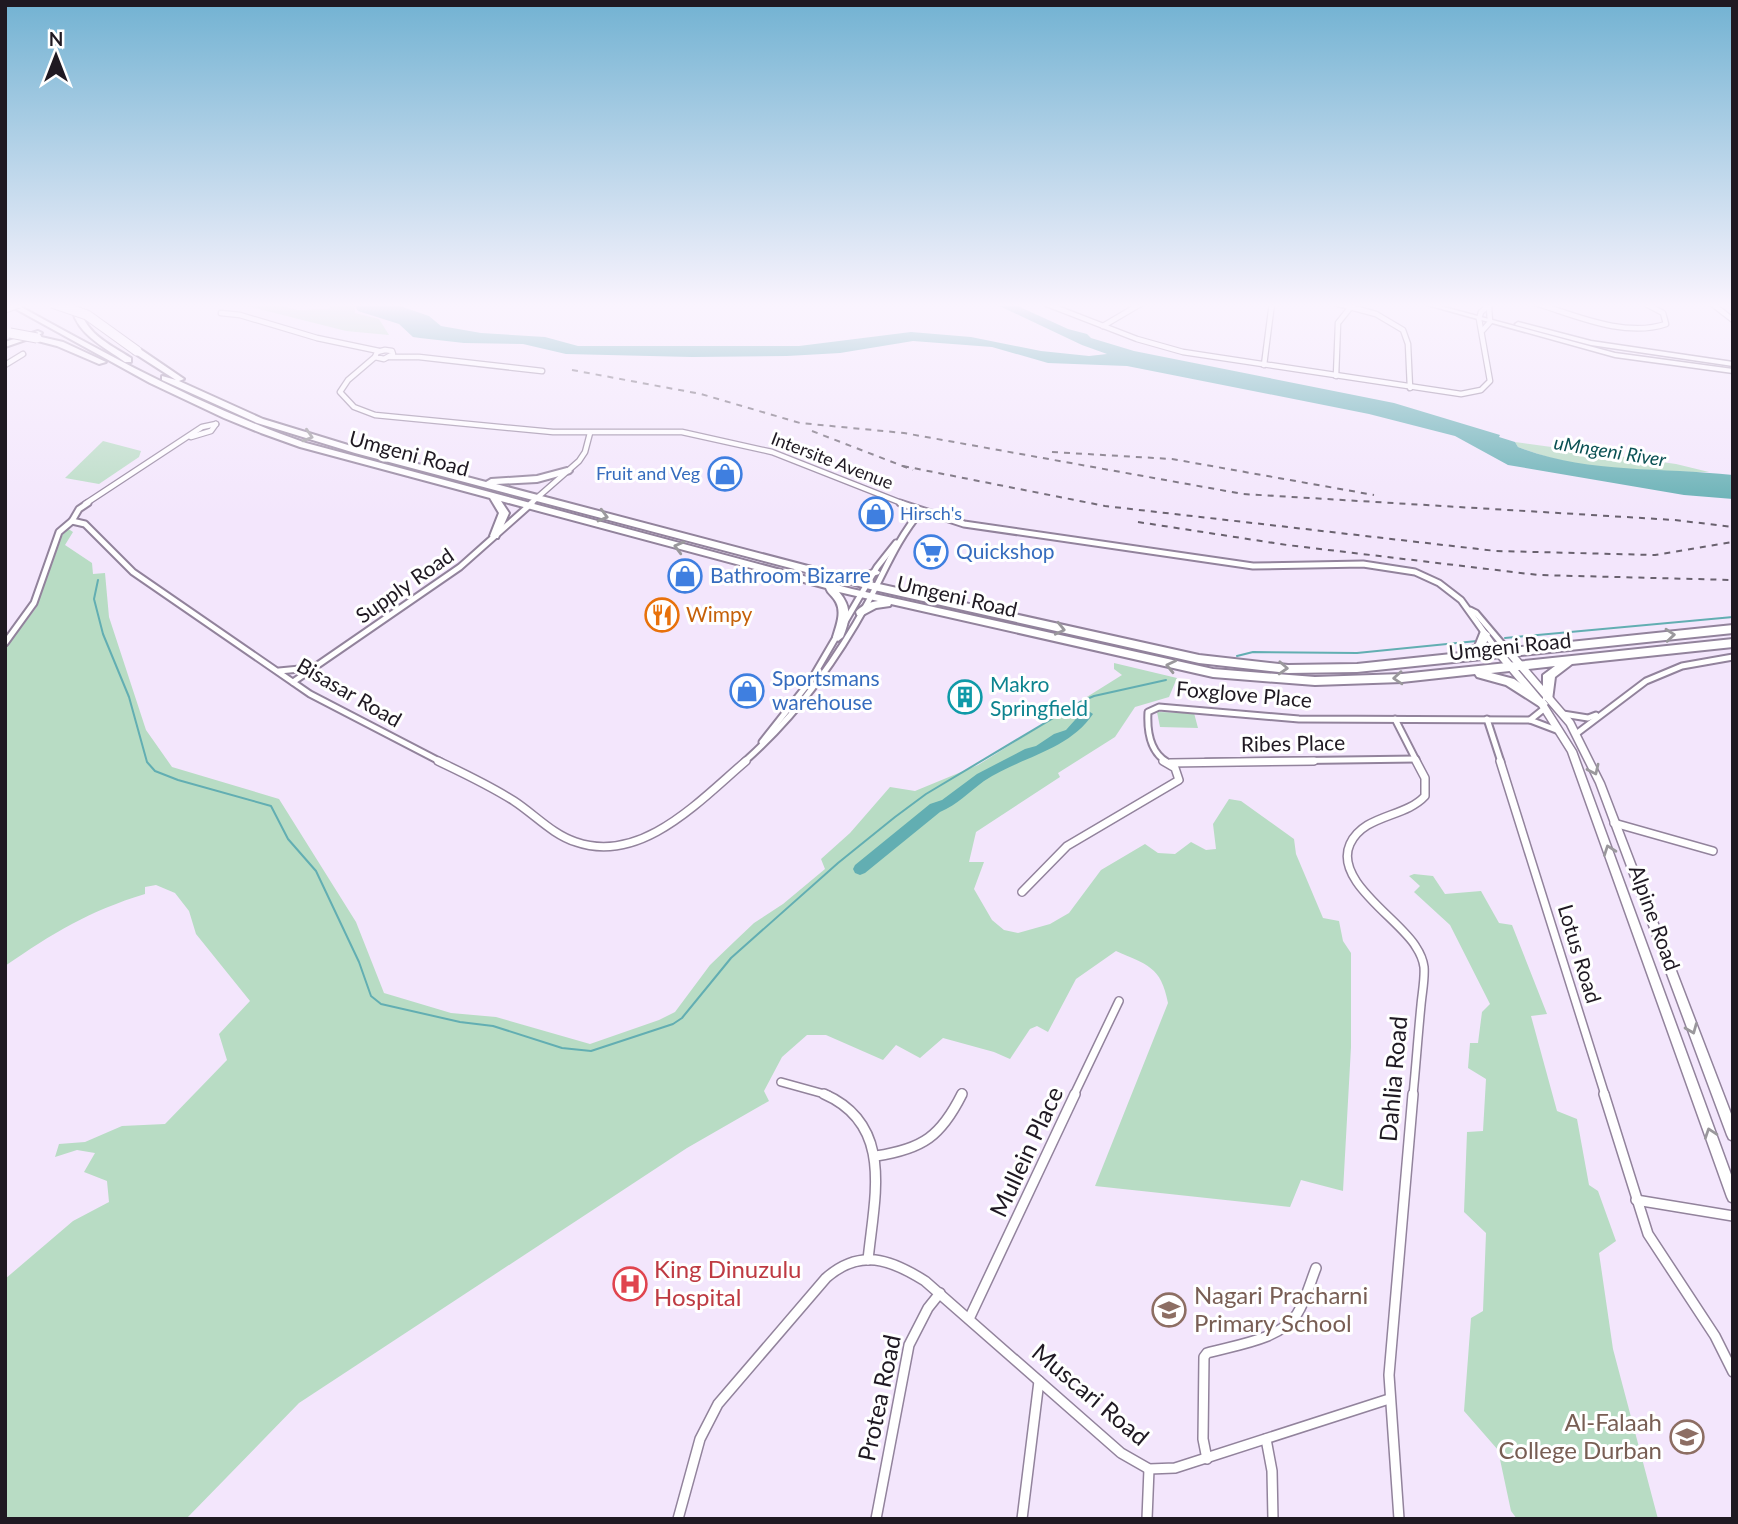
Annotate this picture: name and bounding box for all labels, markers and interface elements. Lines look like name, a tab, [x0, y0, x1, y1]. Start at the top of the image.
north arrow	[21, 21, 91, 91]
text: N	[49, 27, 63, 50]
street label: Umgeni Road	[347, 425, 472, 481]
street label: Intersite Avenue	[768, 427, 896, 493]
one-way arrow	[301, 428, 313, 443]
water label: uMngeni River	[1552, 430, 1668, 471]
shop icon: Fruit and Veg	[706, 455, 744, 493]
place label: Fruit and Veg	[596, 462, 700, 484]
shop icon: Hirsch's	[857, 495, 895, 533]
place label: Hirsch's	[900, 502, 962, 524]
one-way arrow	[596, 508, 608, 522]
supermarket icon: Quickshop	[912, 533, 950, 571]
place label: Quickshop	[956, 538, 1055, 563]
one-way arrow	[673, 541, 685, 555]
street label: Supply Road	[350, 542, 458, 628]
shop icon: Bathroom Bizarre	[666, 557, 704, 595]
place label: Bathroom Bizarre	[710, 562, 871, 587]
street label: Umgeni Road	[895, 570, 1020, 622]
restaurant icon: Wimpy	[643, 596, 681, 634]
place label: Wimpy	[686, 601, 752, 626]
one-way arrow	[1054, 621, 1066, 636]
street label: Umgeni Road	[1447, 627, 1572, 664]
one-way arrow	[1665, 628, 1676, 643]
street label: Bisasar Road	[293, 652, 407, 732]
one-way arrow	[1165, 659, 1177, 674]
one-way arrow	[1278, 660, 1289, 675]
place label: Sportsmans warehouse	[772, 665, 880, 714]
one-way arrow	[1392, 670, 1403, 685]
place label: Makro Springfield	[990, 671, 1088, 720]
shop icon: Sportsmans warehouse	[728, 672, 766, 710]
street label: Foxglove Place	[1175, 675, 1313, 712]
building icon: Makro Springfield	[946, 678, 984, 716]
street label: Ribes Place	[1241, 729, 1345, 756]
one-way arrow	[1586, 763, 1600, 775]
one-way arrow	[1603, 844, 1617, 856]
street label: Alpine Road	[1625, 861, 1686, 974]
street label: Lotus Road	[1554, 901, 1607, 1006]
street label: Dahlia Road	[1373, 1015, 1412, 1143]
one-way arrow	[1683, 1022, 1697, 1034]
street label: Mullein Place	[983, 1082, 1068, 1221]
one-way arrow	[1704, 1127, 1718, 1139]
place label: King Dinuzulu Hospital	[654, 1254, 802, 1311]
hospital icon: King Dinuzulu Hospital	[611, 1265, 649, 1303]
place label: Nagari Pracharni Primary School	[1194, 1280, 1368, 1337]
school or university icon: Nagari Pracharni Primary School	[1150, 1291, 1188, 1329]
street label: Protea Road	[851, 1332, 906, 1463]
street label: Muscari Road	[1027, 1337, 1155, 1451]
place label: Al-Falaah College Durban	[1499, 1407, 1662, 1464]
school or university icon: Al-Falaah College Durban	[1668, 1418, 1706, 1456]

